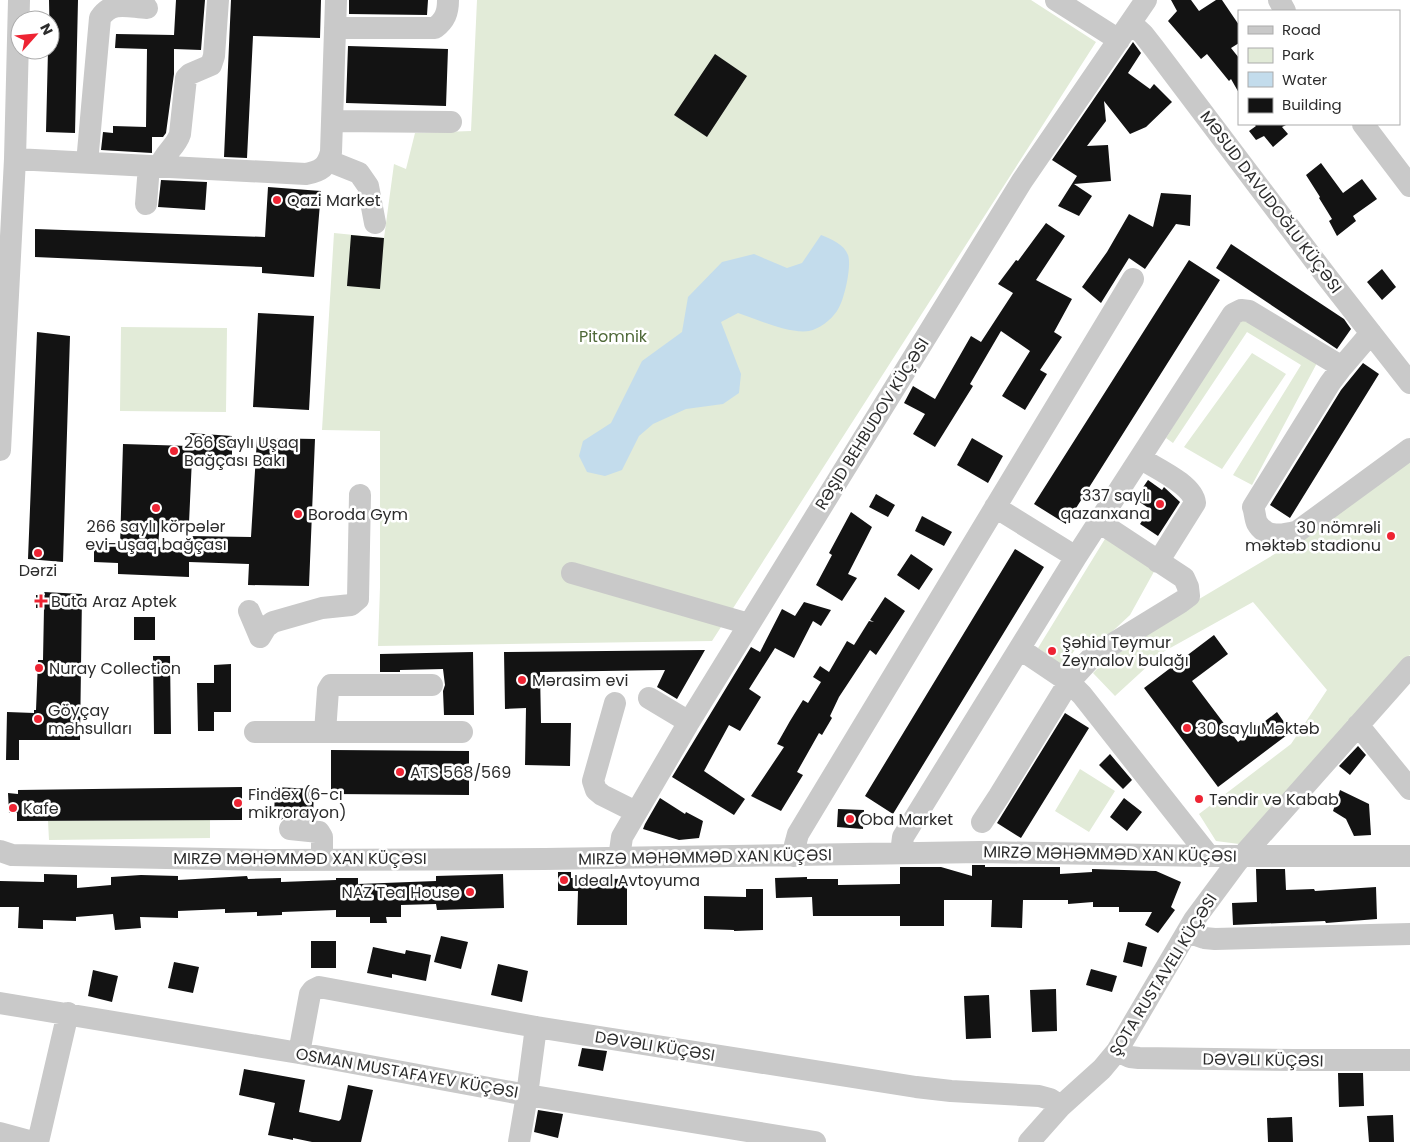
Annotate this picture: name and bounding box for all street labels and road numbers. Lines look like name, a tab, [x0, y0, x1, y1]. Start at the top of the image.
street label: MƏSUD DAVUDOĞLU KÜÇƏSI	[1195, 106, 1347, 298]
street label: RƏŞID BEHBUDOV KÜÇƏSI	[810, 334, 934, 514]
street label: MIRZƏ MƏHƏMMƏD XAN KÜÇƏSI	[983, 840, 1237, 868]
street label: MIRZƏ MƏHƏMMƏD XAN KÜÇƏSI	[578, 843, 832, 871]
street label: MIRZƏ MƏHƏMMƏD XAN KÜÇƏSI	[173, 847, 427, 870]
street label: ŞOTA RUSTAVELI KÜÇƏSI	[1103, 889, 1223, 1061]
street label: DƏVƏLI KÜÇƏSI	[593, 1025, 717, 1067]
street label: OSMAN MUSTAFAYEV KÜÇƏSI	[294, 1042, 520, 1104]
street label: DƏVƏLI KÜÇƏSI	[1202, 1047, 1324, 1073]

